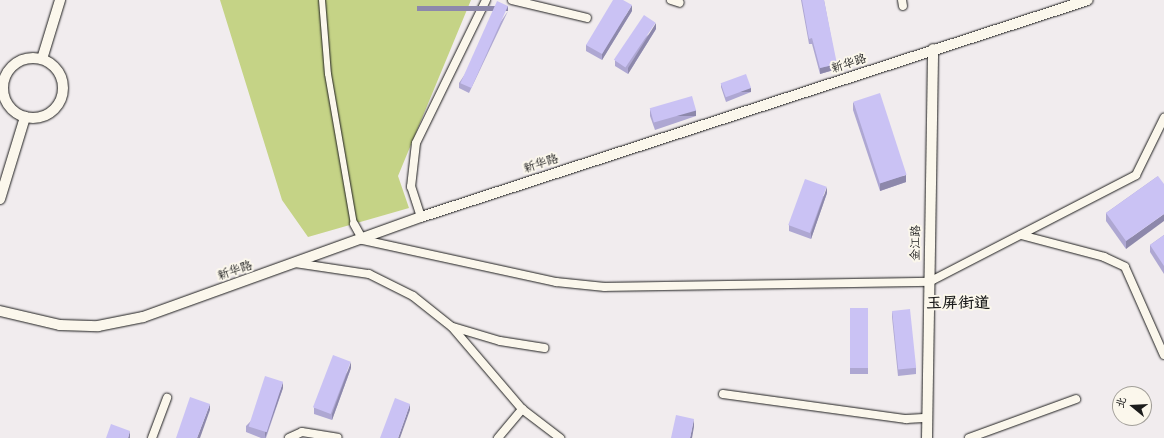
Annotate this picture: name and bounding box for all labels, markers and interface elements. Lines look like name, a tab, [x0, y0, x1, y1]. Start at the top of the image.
street label: 新华路	[830, 52, 868, 76]
street label: 新华路	[522, 152, 560, 176]
street label: 金江路	[908, 225, 924, 261]
street label: 新华路	[216, 258, 254, 284]
district label: 玉屏街道	[926, 294, 990, 314]
north arrow	[1112, 386, 1152, 426]
text: 北	[1111, 395, 1132, 411]

